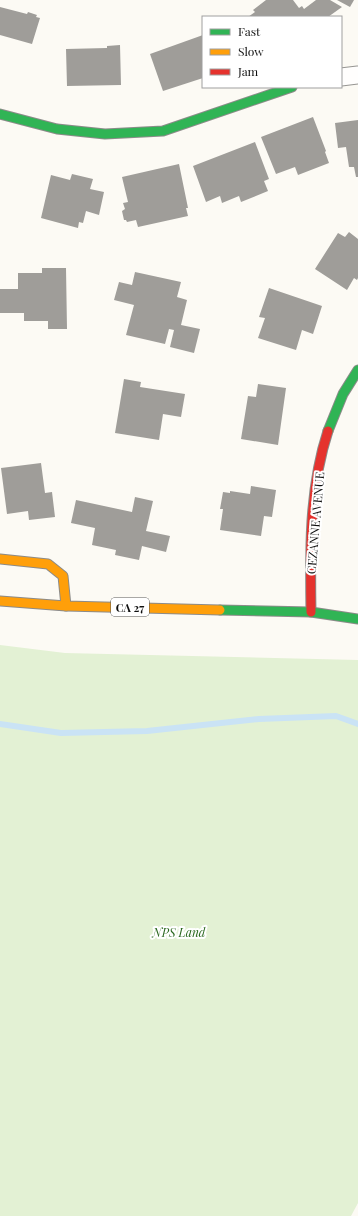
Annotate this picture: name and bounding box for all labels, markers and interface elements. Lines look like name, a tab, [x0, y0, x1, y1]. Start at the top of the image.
legend	[202, 16, 342, 88]
text: Fast	[238, 23, 261, 39]
text: Slow	[238, 43, 264, 59]
text: Jam	[237, 63, 259, 79]
street label: CEZANNE AVENUE	[303, 471, 327, 575]
road number: CA 27	[111, 598, 149, 616]
park label: NPS Land	[152, 924, 206, 940]

